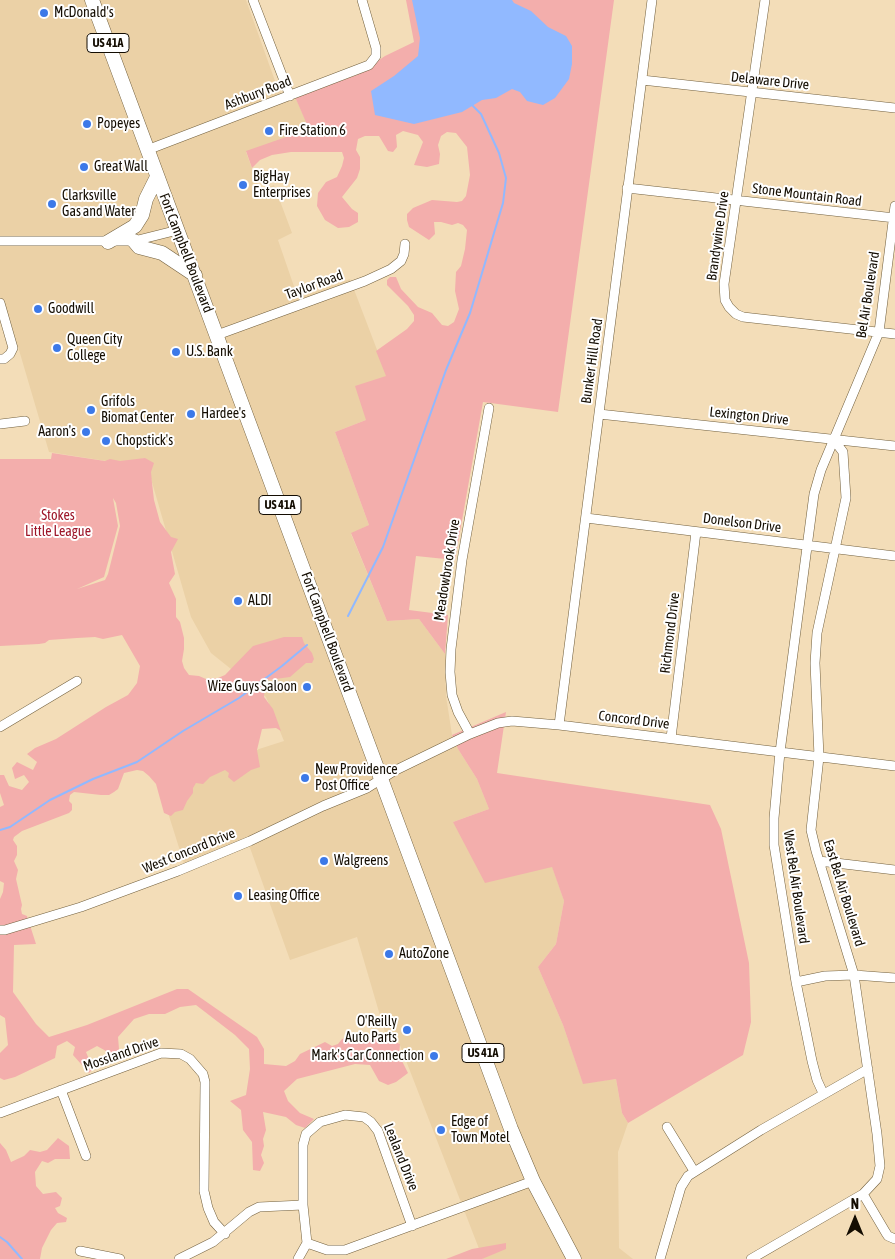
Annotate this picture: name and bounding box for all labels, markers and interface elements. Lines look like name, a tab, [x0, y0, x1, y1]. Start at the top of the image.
place label: McDonald's	[54, 5, 114, 21]
marker: McDonald's	[38, 7, 50, 19]
road number: US 41A	[87, 34, 129, 52]
street label: Delaware Drive	[730, 69, 810, 93]
street label: Ashbury Road	[222, 73, 294, 113]
place label: Popeyes	[97, 116, 140, 132]
marker: Popeyes	[81, 118, 93, 130]
place label: Fire Station 6	[279, 123, 346, 139]
marker: Fire Station 6	[263, 125, 275, 137]
place label: Great Wall	[94, 159, 148, 175]
marker: Great Wall	[78, 161, 90, 173]
place label: BigHay Enterprises	[253, 169, 310, 202]
marker: BigHay Enterprises	[237, 179, 249, 191]
street label: Stone Mountain Road	[751, 180, 863, 210]
place label: Clarksville Gas and Water	[62, 188, 135, 220]
street label: Brandywine Drive	[703, 190, 733, 282]
street label: Fort Campbell Boulevard	[156, 191, 216, 315]
marker: Clarksville Gas and Water	[46, 198, 58, 210]
street label: Bel Air Boulevard	[853, 251, 883, 339]
street label: Taylor Road	[283, 267, 345, 303]
place label: Goodwill	[48, 301, 94, 317]
marker: Goodwill	[32, 303, 44, 315]
street label: Bunker Hill Road	[578, 317, 606, 405]
place label: Queen City College	[67, 332, 123, 364]
marker: Queen City College	[51, 342, 63, 354]
place label: U.S. Bank	[186, 344, 233, 360]
marker: U.S. Bank	[170, 346, 182, 358]
place label: Grifols Biomat Center	[101, 394, 174, 427]
street label: Lexington Drive	[709, 403, 789, 429]
marker: Grifols Biomat Center	[85, 404, 97, 416]
place label: Hardee's	[201, 406, 246, 422]
marker: Hardee's	[185, 408, 197, 420]
place label: Aaron's	[38, 424, 76, 440]
marker: Aaron's	[80, 426, 92, 438]
place label: Chopstick's	[116, 433, 173, 449]
marker: Chopstick's	[100, 435, 112, 447]
road number: US 41A	[259, 496, 301, 514]
park label: Stokes Little League	[25, 508, 91, 540]
street label: Donelson Drive	[702, 510, 782, 536]
street label: Meadowbrook Drive	[431, 518, 463, 622]
street label: Fort Campbell Boulevard	[297, 570, 357, 694]
street label: Richmond Drive	[657, 592, 683, 674]
place label: ALDI	[248, 593, 272, 609]
marker: ALDI	[232, 595, 244, 607]
place label: Wize Guys Saloon	[208, 679, 297, 695]
marker: Wize Guys Saloon	[301, 681, 313, 693]
street label: Concord Drive	[598, 707, 670, 733]
place label: New Providence Post Office	[315, 762, 397, 794]
marker: New Providence Post Office	[299, 772, 311, 784]
street label: West Concord Drive	[140, 825, 238, 877]
street label: West Bel Air Boulevard	[780, 829, 812, 945]
street label: East Bel Air Boulevard	[820, 838, 868, 948]
place label: Walgreens	[334, 853, 388, 869]
marker: Walgreens	[318, 855, 330, 867]
place label: Leasing Office	[248, 888, 320, 904]
marker: Leasing Office	[232, 890, 244, 902]
place label: AutoZone	[399, 946, 449, 962]
marker: AutoZone	[383, 948, 395, 960]
place label: O'Reilly Auto Parts	[345, 1014, 397, 1046]
marker: O'Reilly Auto Parts	[401, 1024, 413, 1036]
street label: Mossland Drive	[81, 1033, 161, 1075]
road number: US 41A	[462, 1044, 504, 1062]
place label: Mark's Car Connection	[311, 1048, 424, 1064]
marker: Mark's Car Connection	[428, 1050, 440, 1062]
place label: Edge of Town Motel	[451, 1114, 510, 1146]
street label: Lealand Drive	[380, 1121, 422, 1193]
marker: Edge of Town Motel	[435, 1124, 447, 1136]
north arrow	[830, 1194, 880, 1244]
text: N	[851, 1196, 859, 1212]

